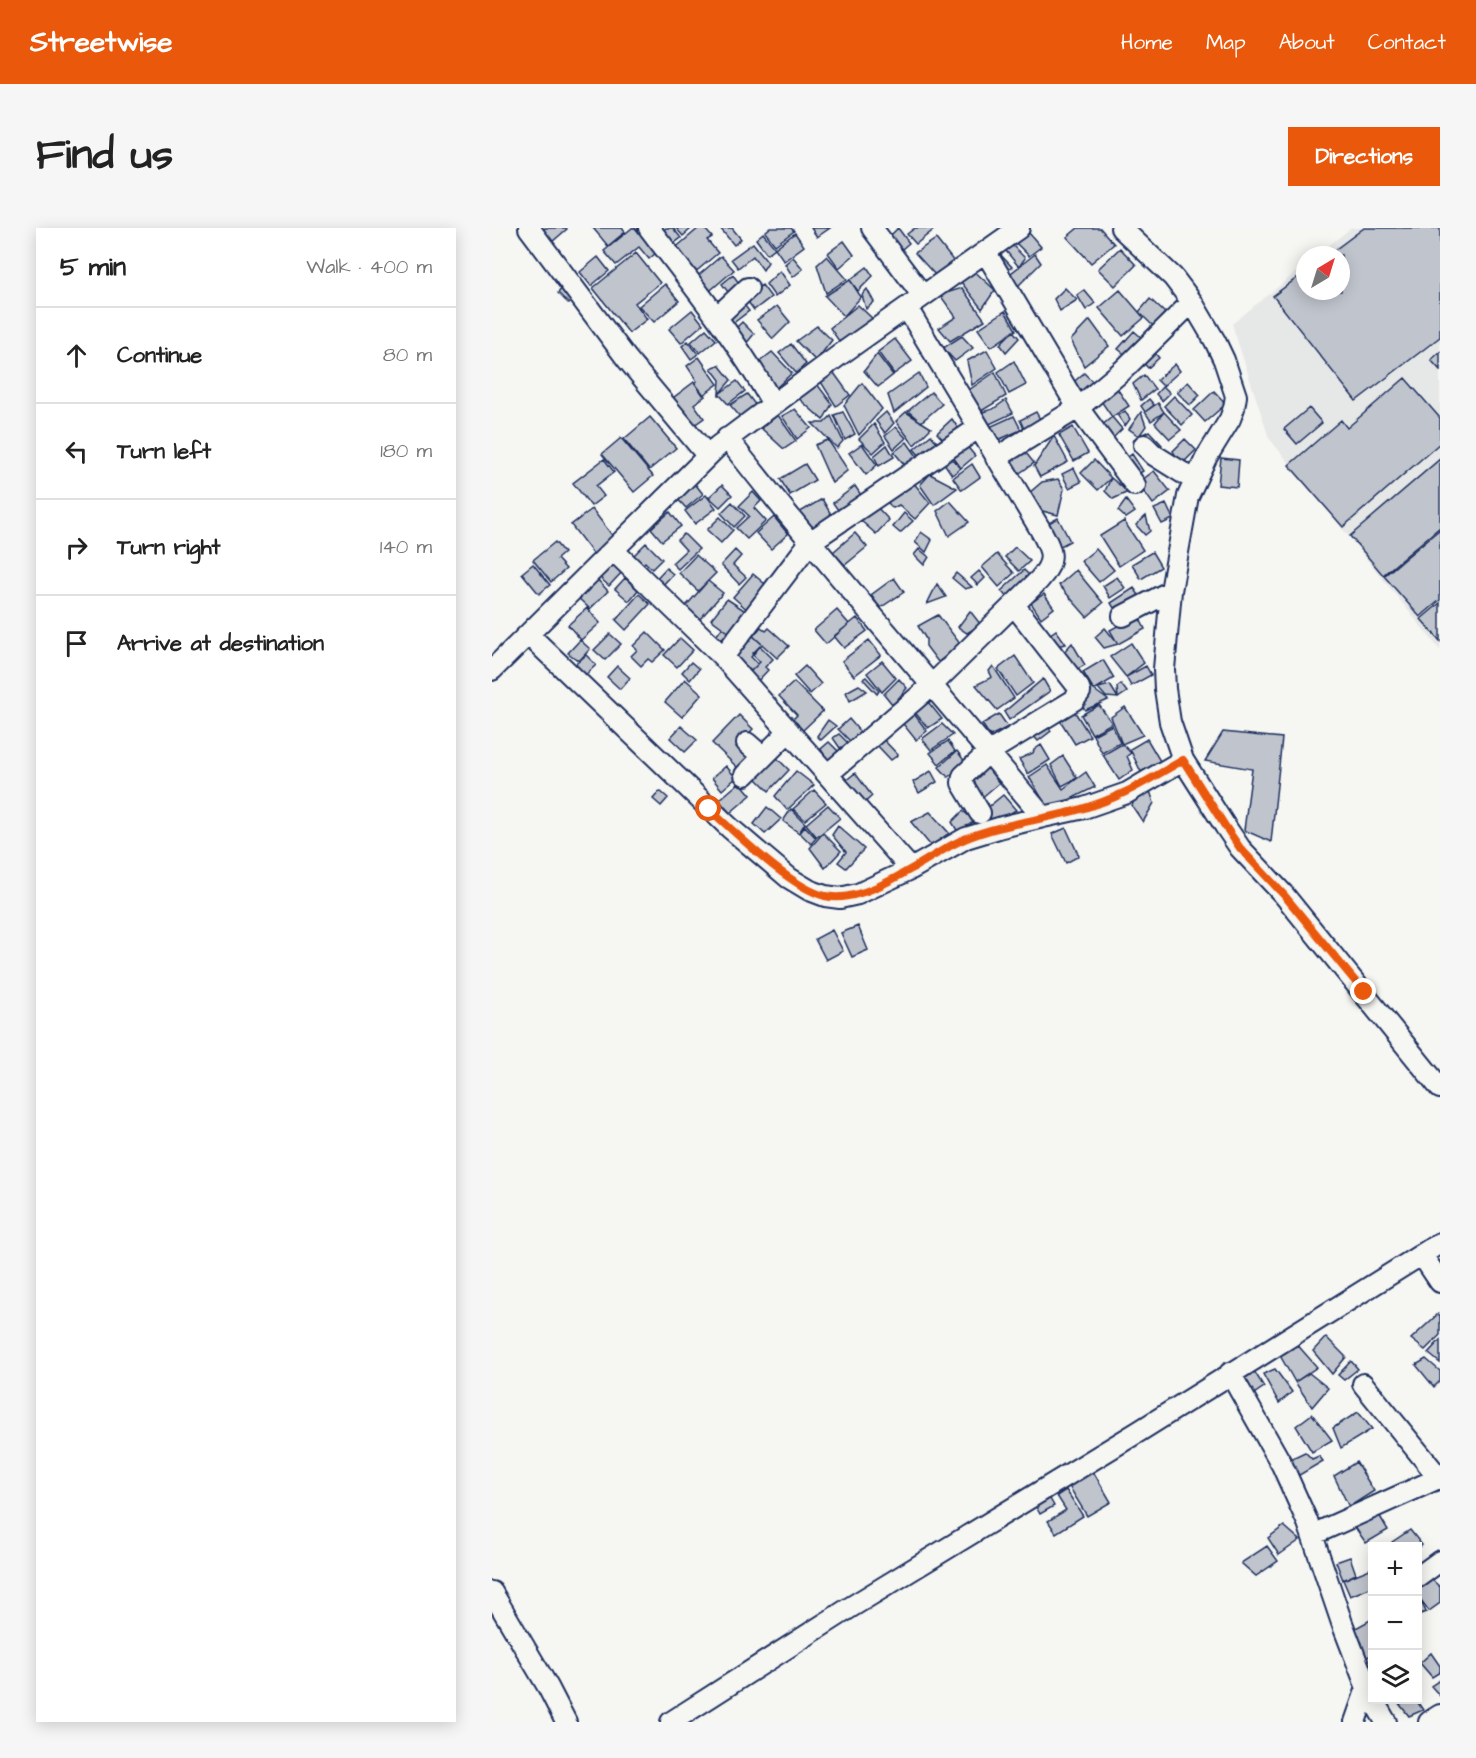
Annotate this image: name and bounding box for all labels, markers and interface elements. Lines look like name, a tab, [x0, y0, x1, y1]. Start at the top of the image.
text: Streetwise	[30, 23, 172, 62]
text: Home	[1121, 28, 1173, 57]
text: Map	[1206, 28, 1246, 57]
text: About	[1279, 28, 1335, 57]
text: Contact	[1368, 28, 1446, 57]
text: Find us	[36, 127, 173, 185]
button: Directions	[1288, 127, 1440, 186]
north arrow	[1296, 246, 1350, 300]
text: 5 min	[60, 249, 126, 285]
text: Walk · 400 m	[306, 253, 432, 281]
icon: ahead	[60, 339, 93, 372]
text: Continue	[117, 340, 202, 371]
text: 80 m	[383, 341, 432, 369]
icon: left	[60, 435, 93, 468]
text: Turn left	[117, 436, 211, 467]
text: 180 m	[380, 437, 432, 465]
icon: right	[60, 531, 93, 564]
text: Turn right	[117, 532, 220, 563]
text: 140 m	[380, 533, 432, 561]
icon: arrive	[60, 627, 93, 660]
text: Arrive at destination	[117, 628, 324, 659]
route start	[695, 795, 721, 821]
route end	[1350, 978, 1376, 1004]
map controls	[1368, 1542, 1422, 1704]
button: +	[1368, 1542, 1422, 1596]
button: −	[1368, 1596, 1422, 1650]
button: layers	[1368, 1650, 1422, 1704]

